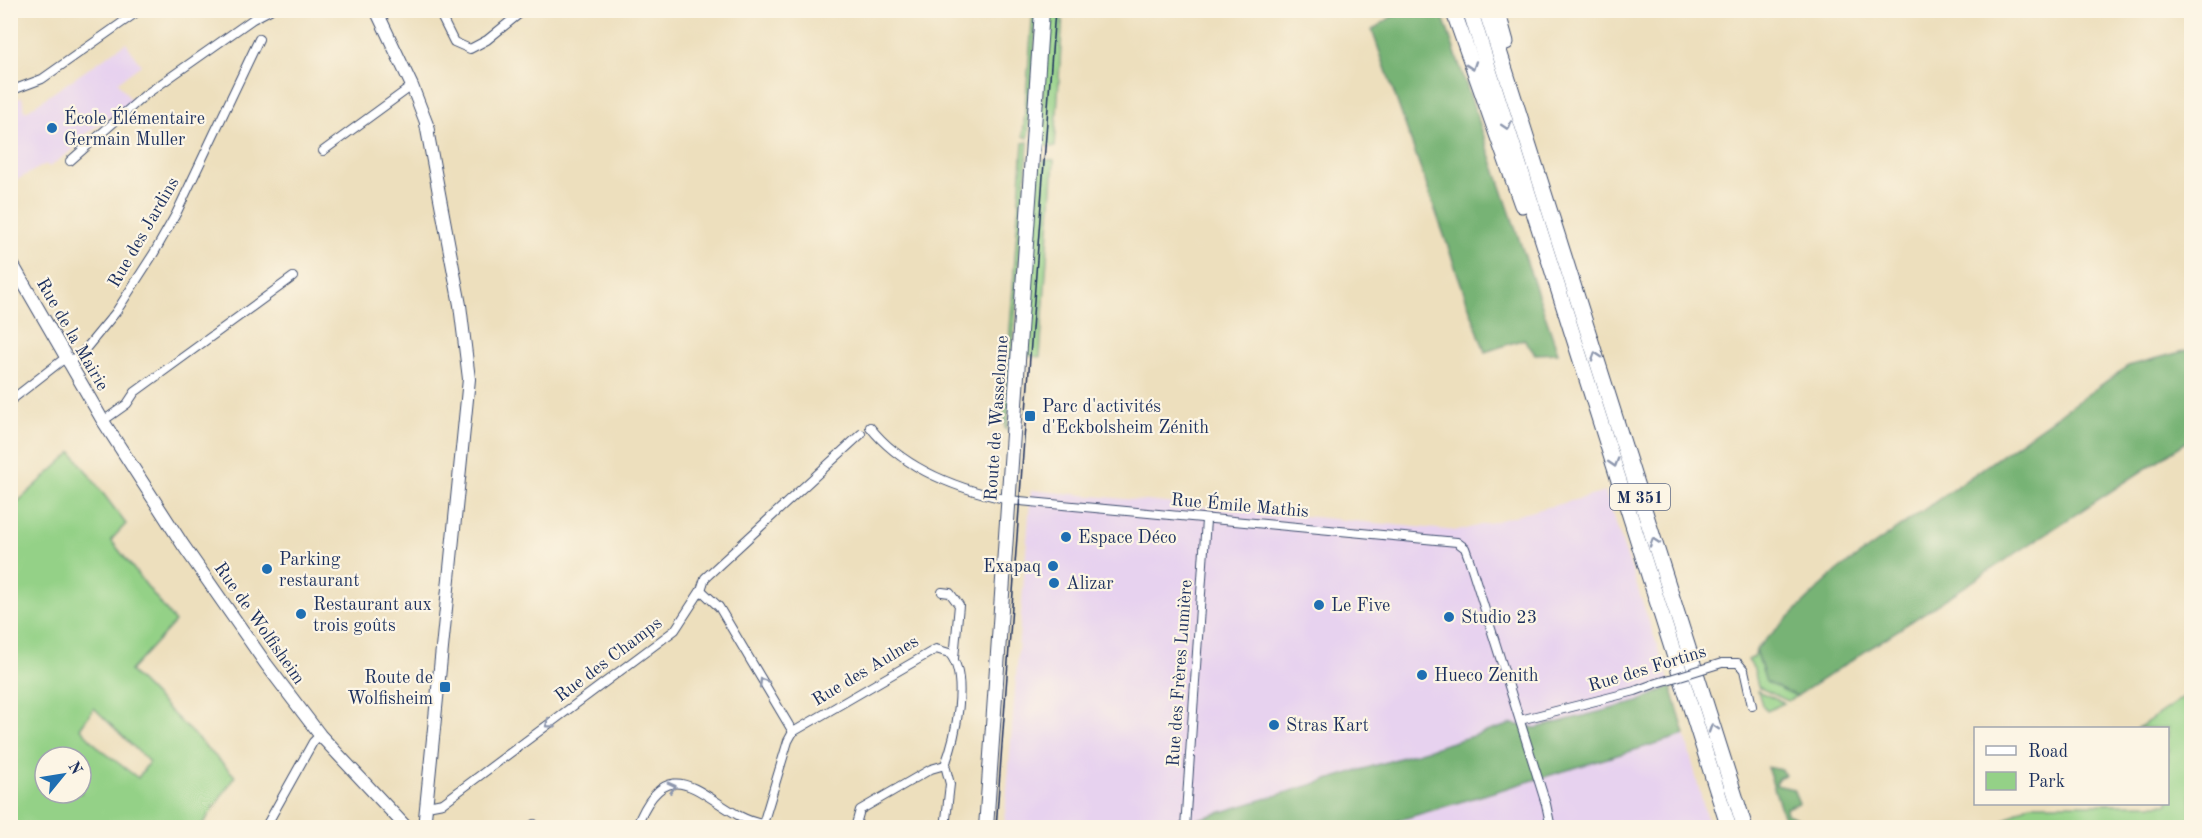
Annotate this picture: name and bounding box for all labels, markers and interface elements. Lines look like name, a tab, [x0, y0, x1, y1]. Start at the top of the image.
one-way arrow	[1464, 60, 1477, 71]
place label: École Élémentaire Germain Muller	[64, 106, 205, 149]
one-way arrow	[1500, 120, 1512, 131]
marker: École Élémentaire Germain Muller	[45, 121, 59, 135]
street label: Rue des Jardins	[105, 174, 183, 291]
street label: Rue de la Mairie	[33, 275, 112, 394]
street label: Route de Wasselonne	[982, 335, 1012, 501]
one-way arrow	[1590, 351, 1603, 362]
place label: Parc d'activités d'Eckbolsheim Zénith	[1042, 398, 1209, 437]
marker: Parc d'activités d'Eckbolsheim Zénith	[1023, 409, 1037, 423]
one-way arrow	[1607, 457, 1619, 468]
road number: M 351	[1610, 484, 1670, 510]
street label: Rue Émile Mathis	[1170, 487, 1310, 521]
place label: Espace Déco	[1078, 529, 1177, 547]
marker: Espace Déco	[1059, 530, 1073, 544]
one-way arrow	[1649, 537, 1662, 548]
place label: Parking restaurant	[279, 551, 360, 590]
place label: Exapaq	[983, 558, 1041, 576]
street label: Rue de Wolfisheim	[210, 559, 308, 688]
marker: Exapaq	[1046, 559, 1060, 573]
marker: Parking restaurant	[260, 562, 274, 576]
place label: Alizar	[1066, 575, 1114, 593]
marker: Alizar	[1047, 576, 1061, 590]
street label: Rue des Frères Lumière	[1164, 579, 1196, 767]
place label: Restaurant aux trois goûts	[313, 596, 432, 635]
place label: Le Five	[1331, 597, 1390, 615]
marker: Le Five	[1312, 598, 1326, 612]
marker: Restaurant aux trois goûts	[294, 607, 308, 621]
place label: Studio 23	[1461, 609, 1537, 627]
marker: Studio 23	[1442, 610, 1456, 624]
street label: Rue des Champs	[552, 614, 665, 706]
street label: Rue des Aulnes	[809, 632, 922, 710]
street label: Rue des Fortins	[1586, 642, 1709, 695]
place label: Hueco Zenith	[1434, 667, 1539, 685]
marker: Hueco Zenith	[1415, 668, 1429, 682]
place label: Route de Wolfisheim	[347, 669, 433, 708]
one-way arrow	[759, 678, 771, 688]
marker: Route de Wolfisheim	[438, 680, 452, 694]
one-way arrow	[544, 717, 555, 728]
place label: Stras Kart	[1286, 717, 1369, 735]
marker: Stras Kart	[1267, 718, 1281, 732]
one-way arrow	[1708, 723, 1720, 734]
legend	[1974, 727, 2169, 805]
text: Road	[2028, 743, 2068, 761]
north arrow	[33, 745, 93, 805]
text: N	[64, 759, 85, 778]
text: Park	[2028, 773, 2065, 791]
one-way arrow	[667, 781, 677, 794]

